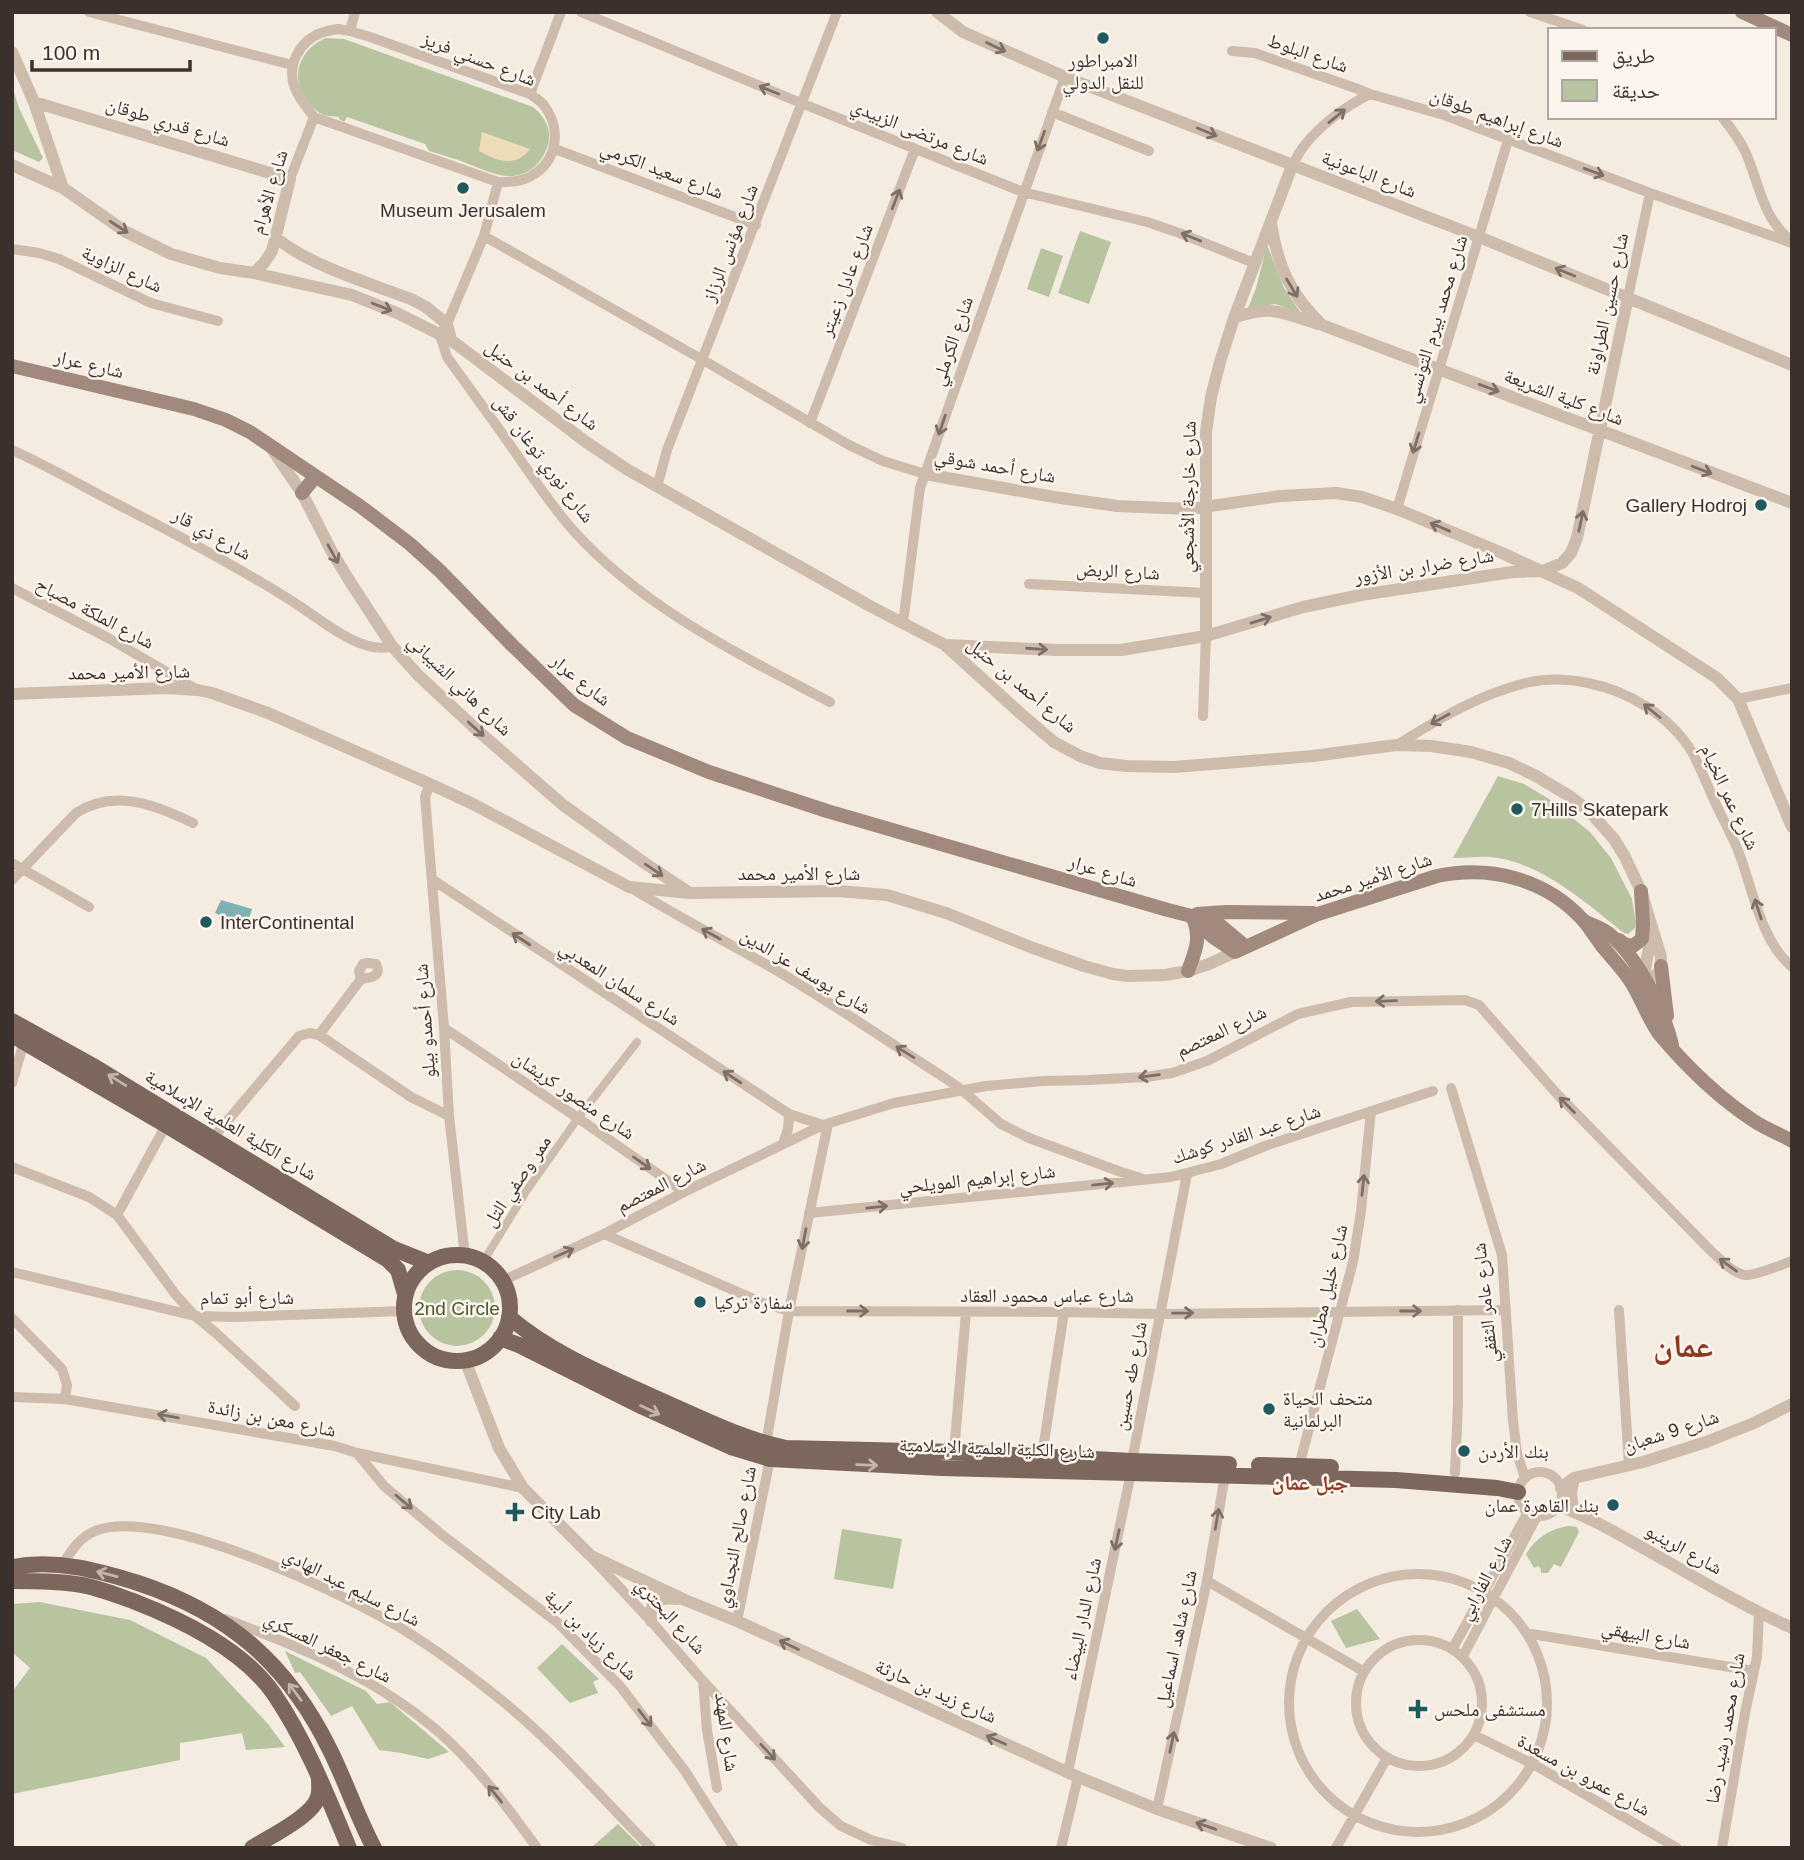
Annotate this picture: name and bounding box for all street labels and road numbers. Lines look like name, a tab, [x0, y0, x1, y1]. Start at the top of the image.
street label: شارع حسني فريز	[417, 27, 539, 95]
street label: شارع البلوط	[1265, 29, 1351, 77]
street label: شارع إبراهيم طوقان	[1426, 84, 1567, 155]
street label: شارع قدري طوقان	[102, 93, 232, 155]
street label: شارع مرتضى الزبيدي	[846, 95, 992, 174]
street label: شارع سعيد الكرمي	[596, 137, 726, 208]
street label: شارع الباعونية	[1318, 146, 1419, 203]
street label: شارع الأهرام	[246, 147, 295, 238]
street label: شارع مؤنس الرزاز	[698, 181, 763, 306]
street label: شارع عادل زعيتر	[815, 221, 878, 340]
street label: شارع حسين الطراونة	[1582, 231, 1633, 377]
street label: شارع محمد بيرم التونسي	[1400, 233, 1476, 407]
street label: شارع الزاوية	[78, 241, 165, 298]
street label: شارع الكرملي	[927, 294, 982, 390]
street label: شارع أحمد بن حنبل	[481, 335, 603, 435]
street label: شارع عرار	[51, 346, 126, 383]
street label: شارع كلية الشريعة	[1501, 365, 1627, 430]
street label: شارع نوري توغان قش	[486, 391, 599, 529]
street label: شارع خارجة الأشجعي	[1176, 421, 1205, 573]
street label: شارع أحمد شوقي	[932, 444, 1057, 492]
street label: شارع ذي قار	[166, 503, 255, 568]
street label: شارع ضرار بن الأزور	[1352, 545, 1495, 589]
street label: شارع الربض	[1076, 558, 1160, 585]
street label: شارع الملكة مصباح	[32, 573, 158, 654]
street label: شارع هاني الشيباني	[400, 630, 516, 743]
street label: شارع أحمد بن حنبل	[962, 633, 1081, 738]
street label: شارع عرار	[546, 649, 615, 711]
street label: شارع الأمير محمد	[68, 660, 190, 685]
street label: شارع عمر الخيام	[1694, 741, 1764, 854]
street label: شارع الأمير محمد	[1312, 848, 1435, 907]
street label: شارع عرار	[1065, 850, 1140, 892]
street label: شارع الأمير محمد	[738, 863, 860, 885]
street label: شارع يوسف عز الدين	[737, 924, 875, 1019]
street label: شارع سلمان المعدبي	[553, 936, 684, 1034]
street label: شارع أحمدو بيلو	[410, 963, 440, 1079]
street label: شارع المعتصم	[1172, 1001, 1270, 1063]
street label: شارع منصور كريشان	[508, 1046, 639, 1144]
street label: شارع الكلية العلمية الإسلامية	[140, 1065, 321, 1186]
street label: شارع عبد القادر كوشك	[1169, 1100, 1323, 1169]
street label: ممر وصفي التل	[479, 1131, 559, 1233]
street label: شارع المعتصم	[613, 1154, 710, 1218]
street label: شارع إبراهيم المويلحي	[898, 1160, 1057, 1202]
street label: شارع خليل مطران	[1303, 1223, 1352, 1350]
street label: شارع عامر الثقفي	[1468, 1241, 1507, 1364]
street label: شارع عباس محمود العقاد	[960, 1285, 1134, 1307]
street label: شارع أبو تمام	[200, 1286, 294, 1311]
street label: شارع طه حسين	[1109, 1320, 1152, 1432]
street label: شارع معن بن زائدة	[206, 1395, 338, 1442]
street label: شارع 9 شعبان	[1621, 1406, 1722, 1457]
street label: شارع الكلية العلمية الإسلامية	[899, 1434, 1095, 1464]
street label: شارع صالح النجداوي	[712, 1464, 765, 1611]
street label: شارع الرينبو	[1642, 1519, 1726, 1579]
street label: شارع الفارابي	[1454, 1532, 1520, 1626]
street label: شارع سليم عبد الهادي	[278, 1544, 424, 1635]
street label: شارع الدار البيضاء	[1059, 1556, 1106, 1682]
street label: شارع شاهد اسماعيل	[1151, 1568, 1202, 1710]
street label: شارع البحتري	[628, 1574, 710, 1661]
street label: شارع زياد بن أبية	[540, 1585, 642, 1685]
street label: شارع جعفر العسكري	[259, 1607, 395, 1691]
street label: شارع البيهقي	[1599, 1617, 1692, 1658]
street label: شارع محمد رشيد رضا	[1701, 1651, 1750, 1805]
street label: شارع زيد بن حارثة	[872, 1655, 1000, 1728]
street label: شارع المهند	[710, 1691, 743, 1773]
street label: شارع عمرو بن مسعدة	[1514, 1730, 1654, 1821]

